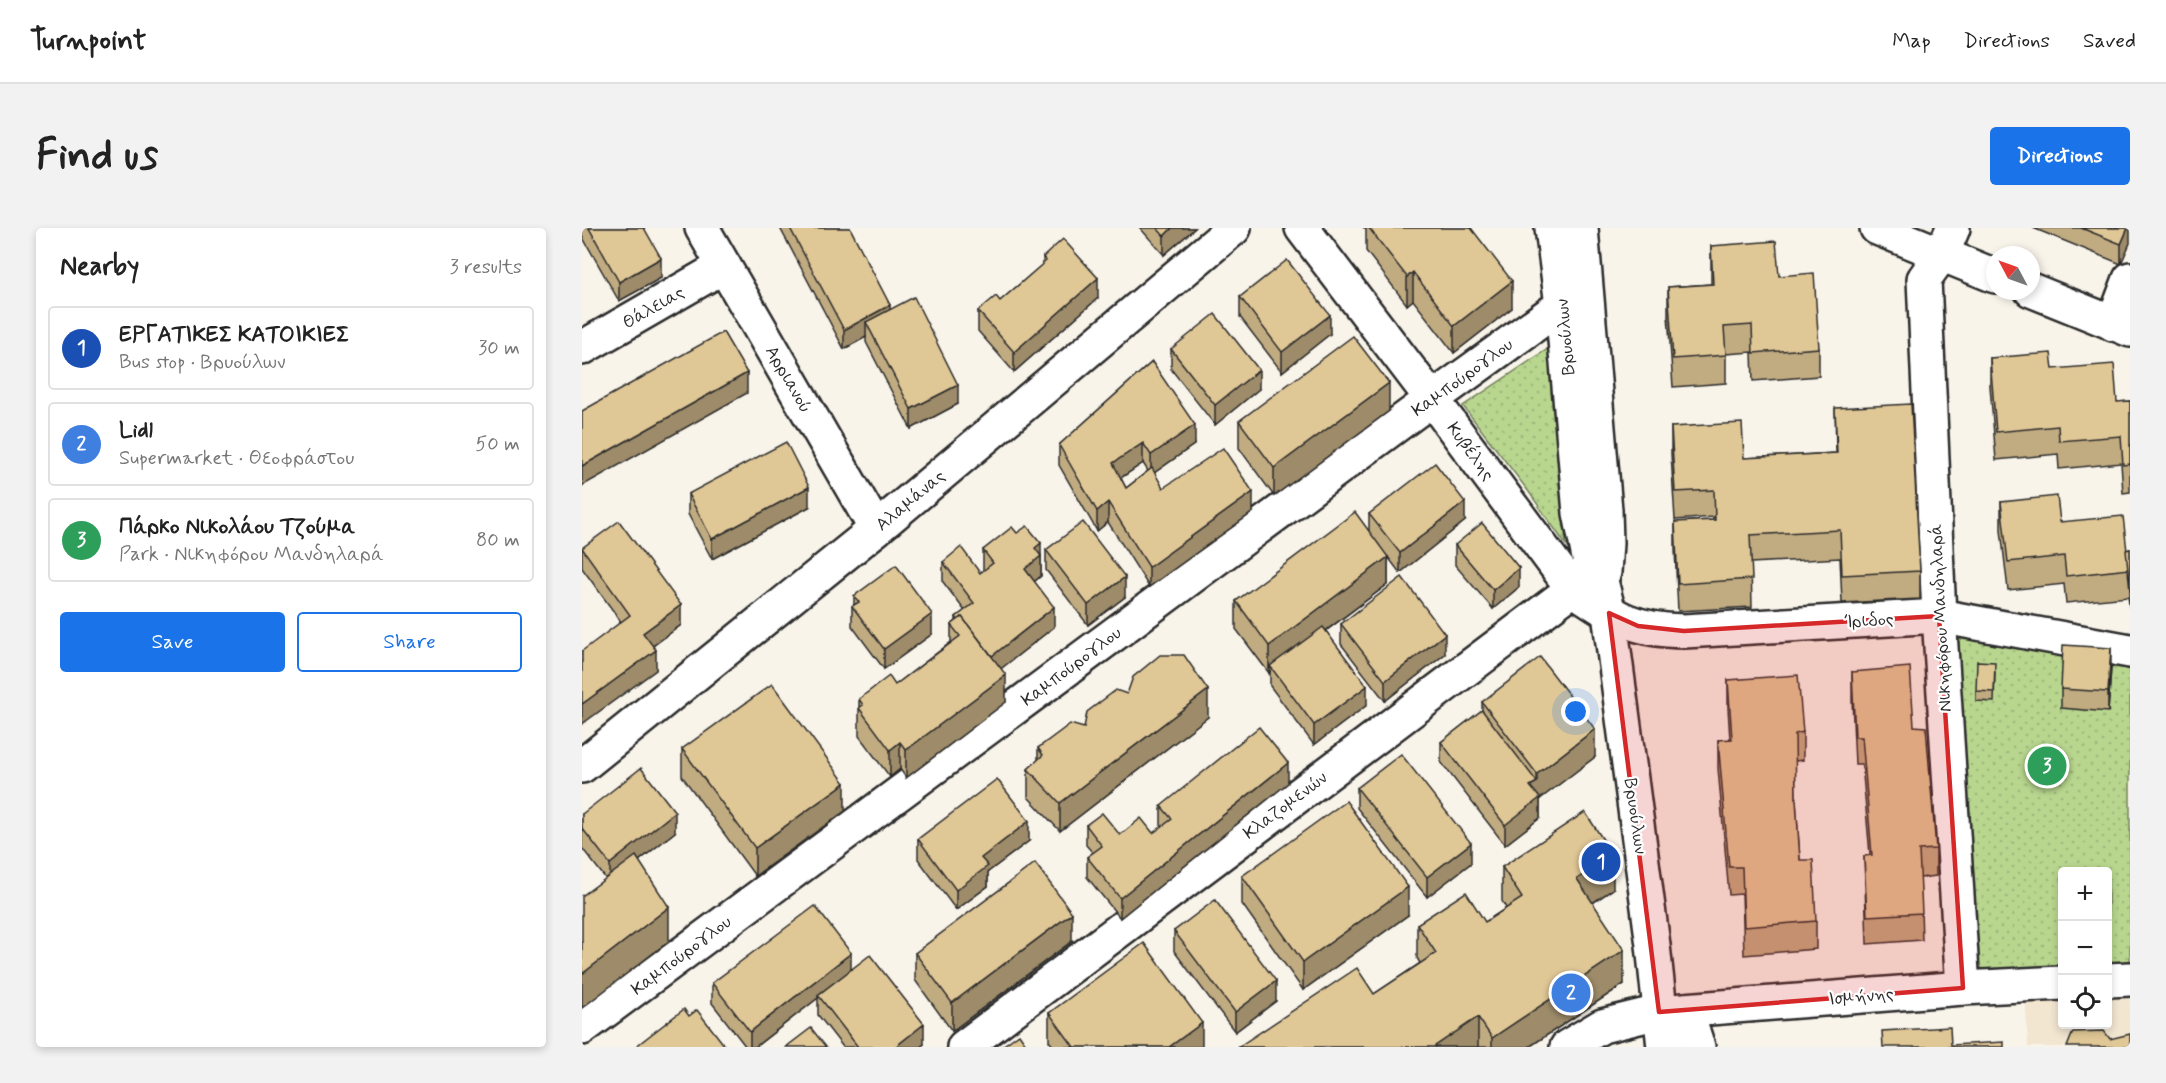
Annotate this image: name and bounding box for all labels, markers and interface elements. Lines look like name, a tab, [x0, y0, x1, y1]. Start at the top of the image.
text: Turnpoint	[30, 23, 146, 60]
text: Map	[1892, 27, 1931, 55]
text: Directions	[1964, 27, 2050, 55]
text: Saved	[2083, 27, 2136, 55]
button: Directions	[1990, 127, 2130, 185]
text: Find us	[36, 129, 158, 184]
north arrow	[1986, 246, 2040, 300]
text: Nearby	[60, 250, 139, 284]
text: 3 results	[450, 254, 522, 281]
street label: Θάλειας	[618, 281, 689, 335]
street label: Βρυούλων	[1551, 298, 1581, 376]
text: ΕΡΓΑΤΙΚΕΣ ΚΑΤΟΙΚΙΕΣ	[119, 321, 350, 349]
street label: Καμπούρογλου	[1407, 333, 1518, 423]
text: 1	[77, 335, 86, 362]
text: 30 m	[478, 335, 520, 362]
street label: Αρριανού	[759, 341, 817, 418]
text: Bus stop · Βρυούλων	[119, 349, 286, 376]
text: Lidl	[119, 417, 153, 445]
street label: Κυβέλης	[1441, 417, 1500, 486]
text: 2	[77, 431, 86, 458]
text: 50 m	[475, 431, 520, 458]
text: Supermarket · Θεοφράστου	[119, 445, 354, 472]
street label: Αλαμάνας	[871, 465, 951, 537]
text: Πάρκο Νικολάου Τζούμα	[119, 513, 355, 541]
street label: Νικηφόρου Μανδηλαρά	[1924, 523, 1958, 713]
text: 3	[77, 527, 86, 554]
text: 80 m	[476, 527, 520, 554]
text: Park · Νικηφόρου Μανδηλαρά	[119, 541, 383, 568]
street label: Ίριδος	[1844, 608, 1894, 634]
button: Save	[60, 612, 285, 672]
button: Share	[297, 612, 522, 672]
street label: Καμπούρογλου	[1017, 621, 1127, 712]
your location	[1561, 697, 1590, 726]
pin: 3	[2028, 744, 2066, 788]
street label: Κλαζομενών	[1239, 766, 1333, 845]
street label: Βρυούλων	[1618, 777, 1652, 856]
pin: 1	[1582, 840, 1620, 884]
map controls	[2058, 867, 2112, 1029]
button: +	[2058, 867, 2112, 921]
street label: Καμπούρογλου	[627, 910, 737, 1001]
button: −	[2058, 921, 2112, 975]
pin: 2	[1552, 970, 1590, 1016]
button: locate	[2058, 975, 2112, 1029]
street label: Ισμήνης	[1827, 982, 1895, 1012]

